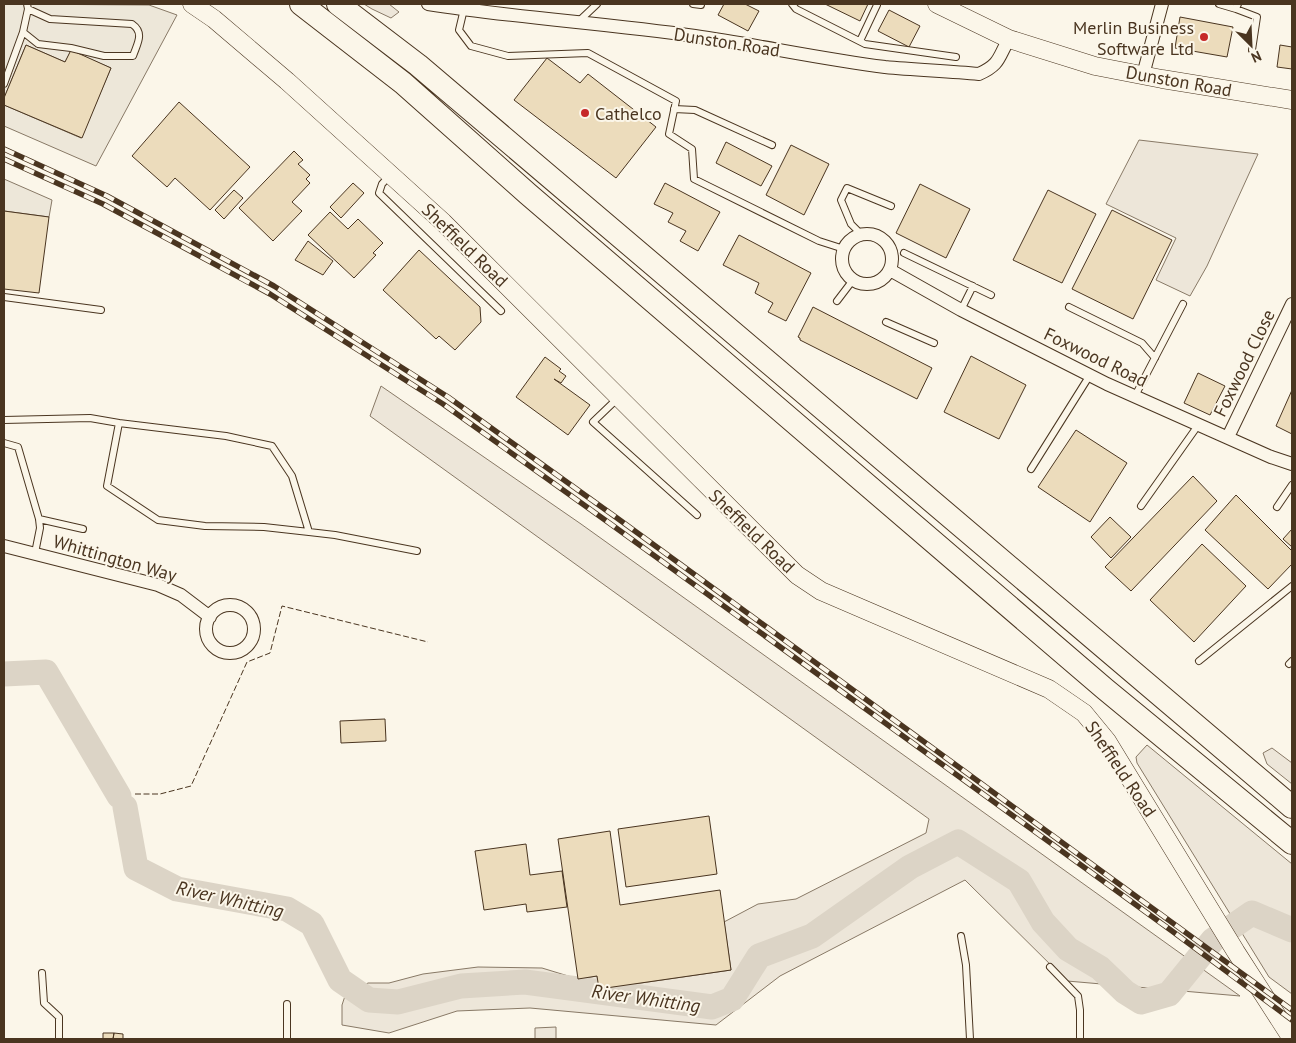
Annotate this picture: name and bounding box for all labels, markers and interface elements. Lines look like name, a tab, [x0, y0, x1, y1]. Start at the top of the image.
place label: Merlin Business Software Ltd	[1073, 16, 1194, 60]
north arrow	[1226, 20, 1276, 70]
street label: Dunston Road	[672, 22, 782, 62]
marker: Merlin Business Software Ltd	[1198, 31, 1210, 43]
text: N	[1248, 47, 1264, 67]
street label: Dunston Road	[1124, 60, 1234, 102]
place label: Cathelco	[595, 102, 662, 125]
marker: Cathelco	[579, 107, 591, 119]
street label: Sheffield Road	[417, 198, 513, 292]
street label: Foxwood Close	[1208, 306, 1280, 420]
street label: Foxwood Road	[1040, 322, 1152, 392]
street label: Sheffield Road	[704, 484, 800, 578]
street label: Whittington Way	[51, 529, 180, 587]
street label: Sheffield Road	[1080, 717, 1162, 821]
water label: River Whitting	[174, 875, 286, 923]
water label: River Whitting	[590, 978, 702, 1018]

